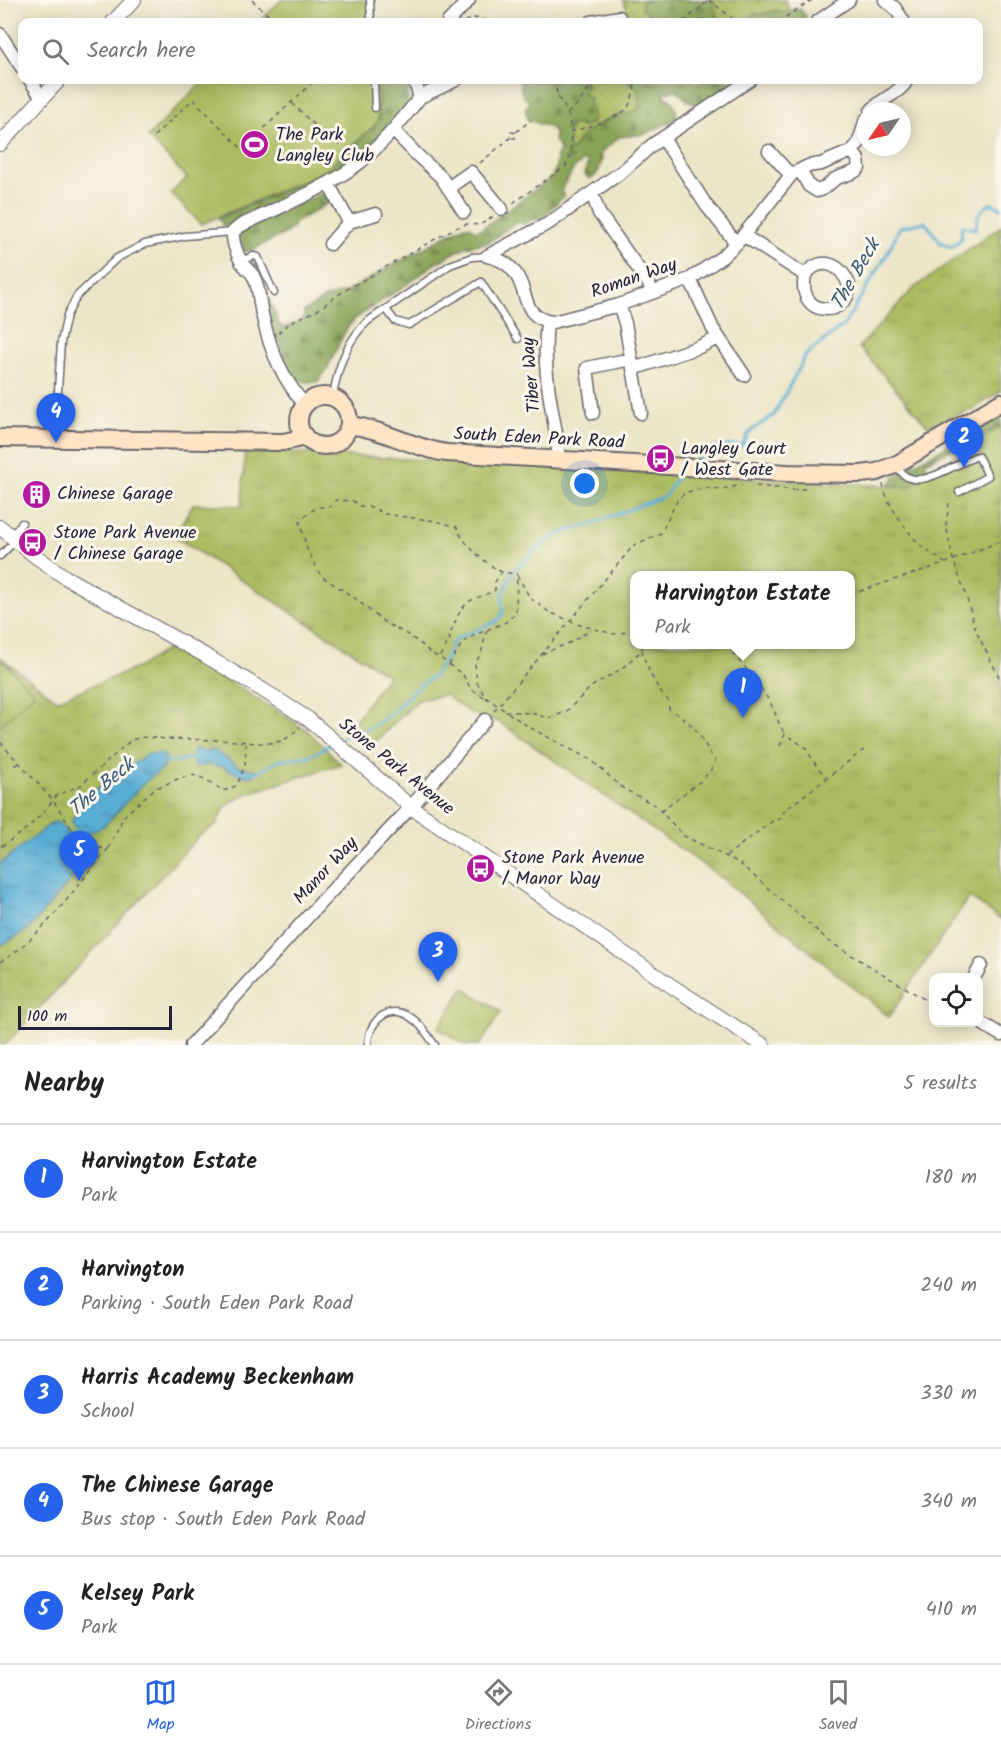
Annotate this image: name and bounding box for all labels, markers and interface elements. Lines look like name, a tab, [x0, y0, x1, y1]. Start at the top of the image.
search box	[18, 18, 983, 84]
text: Search here	[87, 34, 195, 69]
icon: search	[39, 35, 72, 68]
north arrow	[857, 102, 911, 156]
place label: The Park Langley Club	[276, 121, 374, 171]
sports icon: The Park Langley Club	[239, 129, 271, 161]
water label: The Beck	[823, 231, 891, 317]
street label: Roman Way	[587, 251, 681, 307]
street label: Tiber Way	[514, 336, 550, 414]
pin: 4	[36, 394, 76, 443]
pin: 2	[944, 418, 984, 468]
street label: South Eden Park Road	[453, 420, 626, 458]
place label: Langley Court / West Gate	[681, 435, 787, 485]
bus stop icon: Langley Court / West Gate	[644, 443, 676, 475]
your location	[570, 469, 599, 498]
building icon: Chinese Garage	[20, 478, 52, 510]
place label: Chinese Garage	[57, 480, 173, 509]
place label: Stone Park Avenue / Chinese Garage	[54, 519, 196, 569]
bus stop icon: Stone Park Avenue / Chinese Garage	[17, 527, 49, 559]
popup	[630, 571, 855, 649]
text: Harvington Estate	[654, 577, 831, 612]
text: Park	[654, 612, 691, 644]
pin: 1	[724, 668, 762, 718]
street label: Stone Park Avenue	[332, 711, 460, 823]
water label: The Beck	[62, 749, 144, 825]
street label: Manor Way	[287, 830, 366, 912]
pin: 5	[60, 832, 98, 881]
place label: Stone Park Avenue / Manor Way	[502, 844, 644, 894]
bus stop icon: Stone Park Avenue / Manor Way	[465, 852, 497, 884]
pin: 3	[418, 932, 458, 982]
map controls	[929, 973, 983, 1027]
button: locate	[929, 973, 983, 1027]
scale bar	[18, 1003, 172, 1030]
text: 100 m	[27, 1004, 67, 1029]
text: Nearby	[24, 1063, 104, 1105]
text: 5 results	[903, 1068, 977, 1100]
text: Harvington Estate	[81, 1145, 257, 1180]
text: 1	[40, 1162, 47, 1194]
text: 180 m	[925, 1162, 977, 1194]
text: Park	[81, 1180, 117, 1212]
text: Harvington	[81, 1253, 184, 1288]
text: 2	[38, 1270, 49, 1302]
text: 240 m	[920, 1270, 977, 1302]
text: Parking · South Eden Park Road	[81, 1288, 352, 1320]
text: Harris Academy Beckenham	[81, 1361, 354, 1396]
text: 3	[38, 1378, 49, 1410]
text: 330 m	[920, 1378, 977, 1410]
text: School	[81, 1396, 134, 1428]
text: The Chinese Garage	[81, 1469, 274, 1504]
text: 4	[38, 1486, 49, 1518]
text: 340 m	[921, 1486, 977, 1518]
text: Bus stop · South Eden Park Road	[81, 1504, 365, 1536]
text: Kelsey Park	[81, 1577, 194, 1612]
text: 5	[38, 1594, 49, 1626]
text: 410 m	[926, 1594, 977, 1626]
text: Park	[81, 1612, 117, 1644]
tab: Map	[144, 1676, 177, 1737]
tab: Directions	[465, 1676, 531, 1737]
tab: Saved	[819, 1676, 857, 1737]

